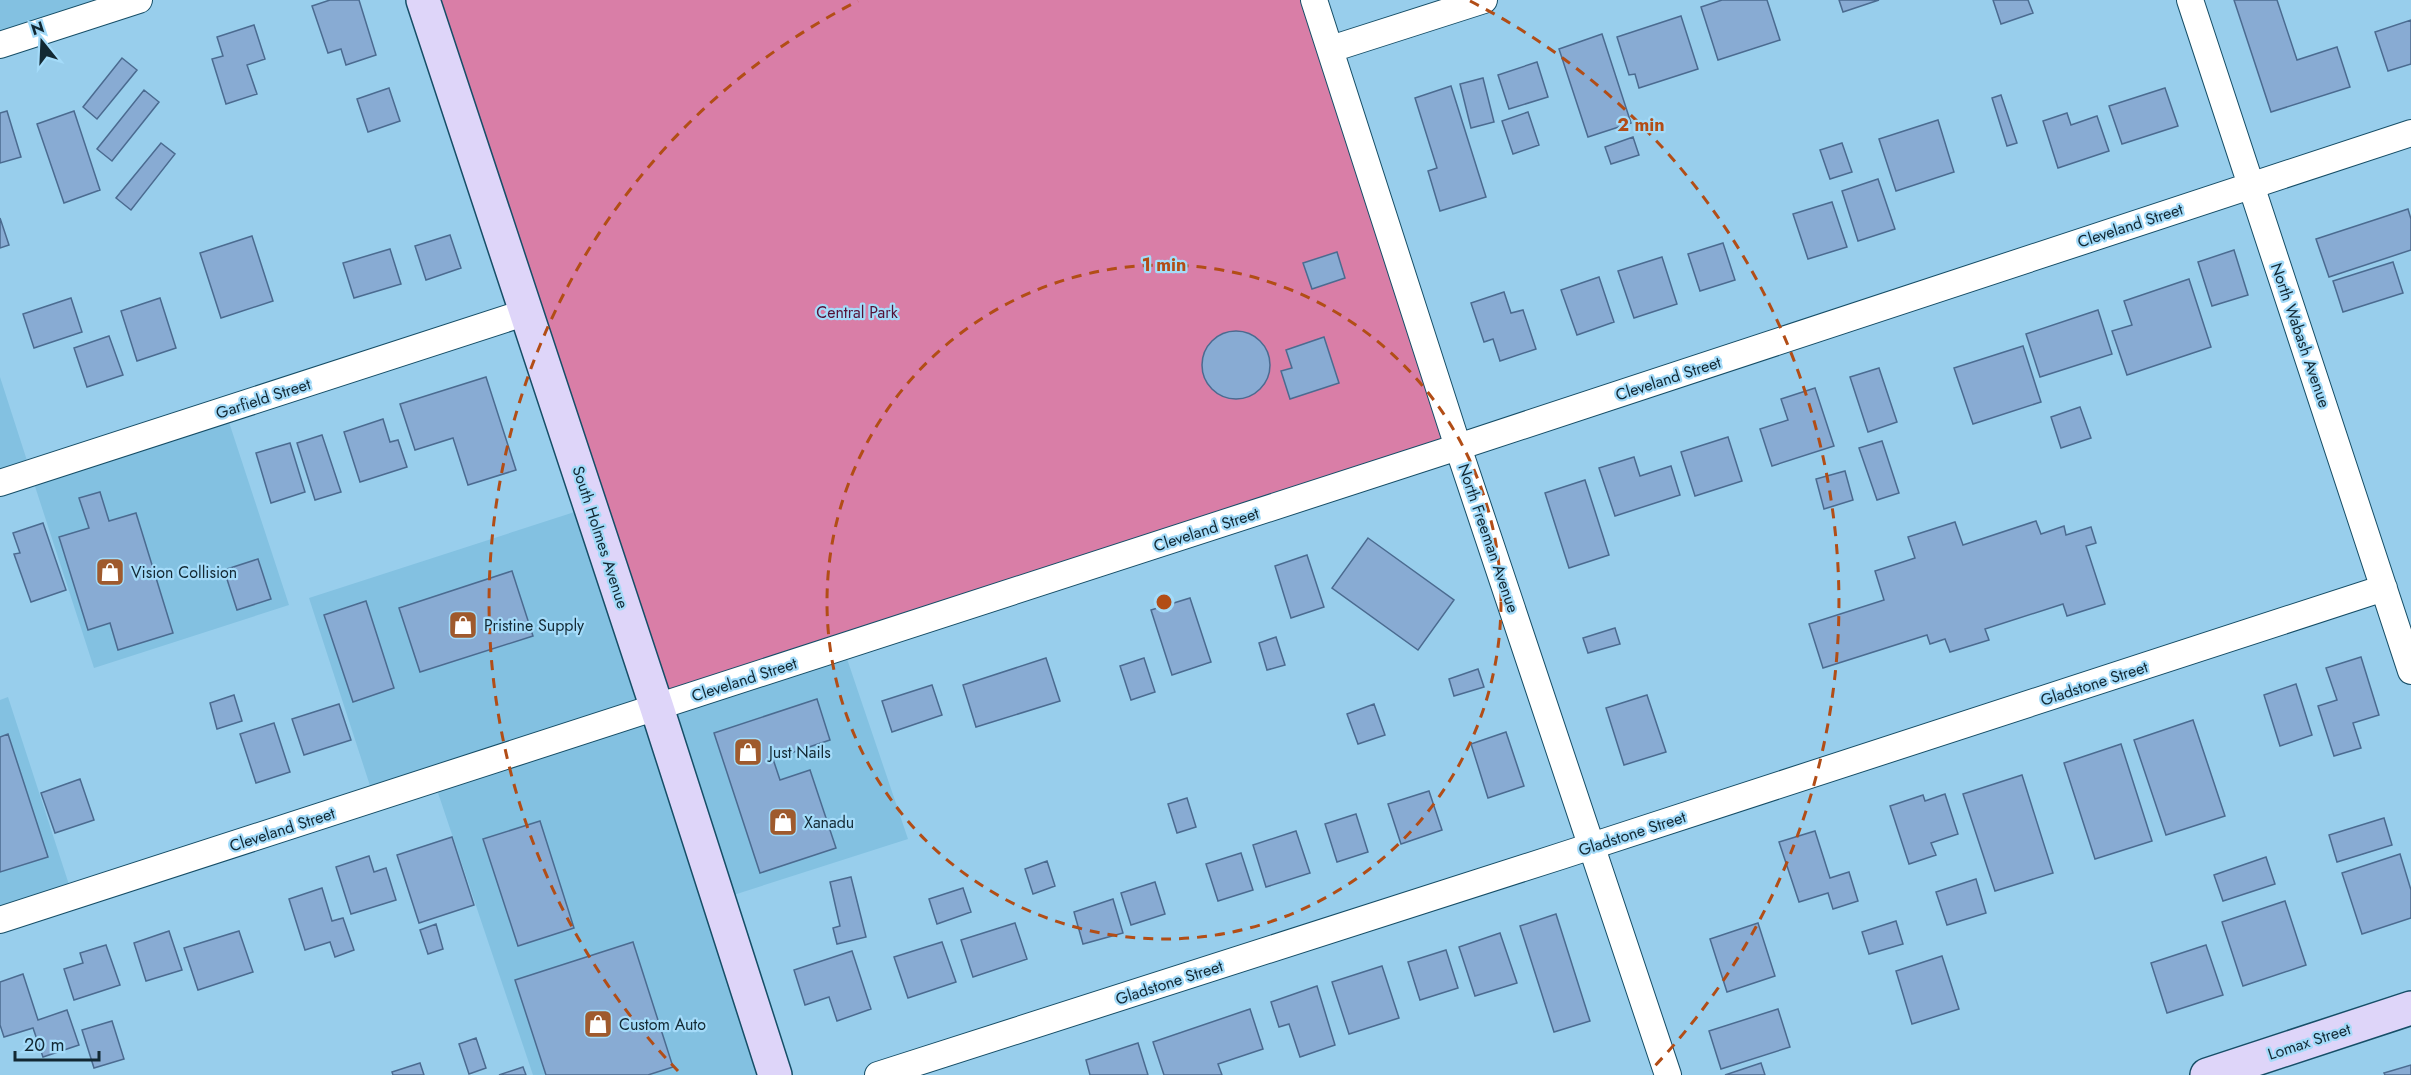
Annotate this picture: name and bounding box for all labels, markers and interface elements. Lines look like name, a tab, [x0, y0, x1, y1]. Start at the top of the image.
north arrow	[12, 12, 72, 72]
text: N	[28, 15, 47, 41]
text: 2 min	[1617, 112, 1665, 138]
street label: Cleveland Street	[2075, 198, 2186, 253]
text: 1 min	[1142, 252, 1186, 278]
street label: North Wabash Avenue	[2265, 260, 2336, 411]
park label: Central Park	[816, 301, 899, 324]
street label: Cleveland Street	[1613, 351, 1724, 406]
street label: Garfield Street	[213, 372, 314, 425]
street label: North Freeman Avenue	[1452, 461, 1525, 616]
street label: South Holmes Avenue	[567, 463, 634, 611]
street label: Cleveland Street	[1151, 502, 1262, 557]
shop icon: Vision Collision	[94, 556, 126, 588]
place label: Vision Collision	[131, 561, 237, 584]
centre of rings	[1154, 592, 1174, 612]
shop icon: Pristine Supply	[447, 609, 479, 641]
place label: Pristine Supply	[484, 614, 585, 637]
street label: Cleveland Street	[689, 652, 800, 707]
street label: Gladstone Street	[2038, 655, 2151, 712]
shop icon: Just Nails	[732, 736, 764, 768]
place label: Just Nails	[767, 741, 831, 764]
street label: Cleveland Street	[227, 802, 338, 857]
street label: Gladstone Street	[1576, 805, 1689, 862]
shop icon: Xanadu	[767, 806, 799, 838]
place label: Xanadu	[804, 811, 854, 834]
street label: Gladstone Street	[1113, 954, 1226, 1011]
shop icon: Custom Auto	[582, 1008, 614, 1040]
place label: Custom Auto	[619, 1013, 706, 1036]
street label: Lomax Street	[2265, 1017, 2354, 1066]
scale bar	[15, 1024, 99, 1062]
text: 20 m	[24, 1032, 64, 1058]

